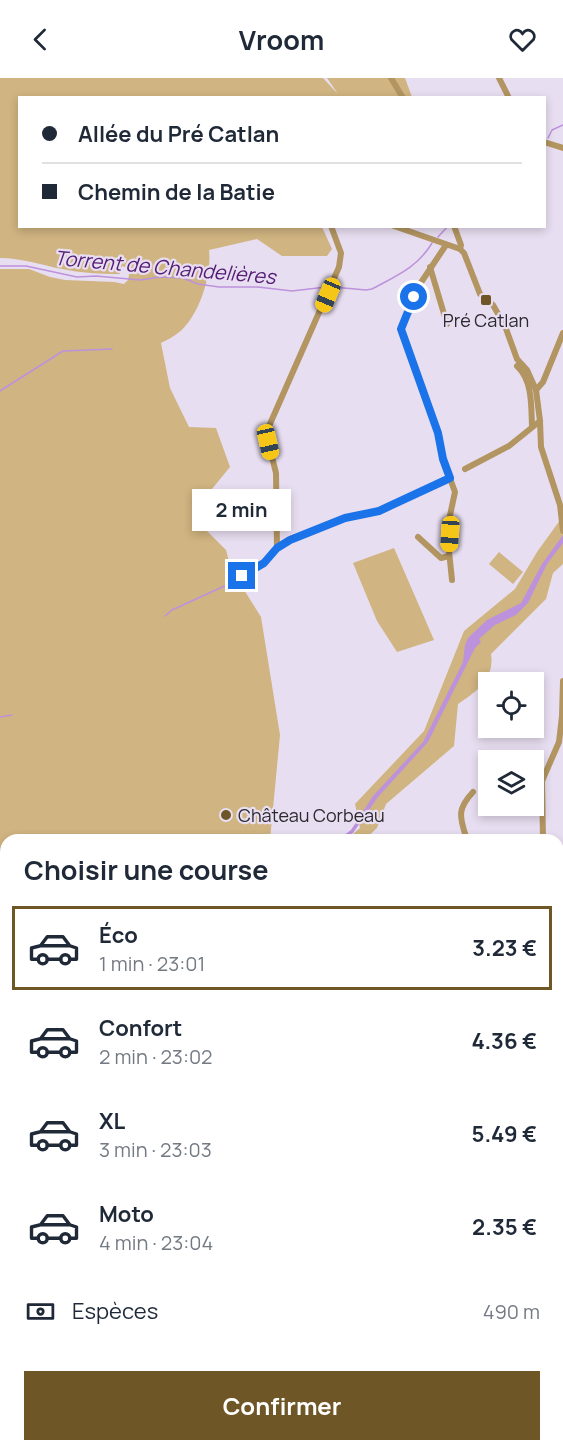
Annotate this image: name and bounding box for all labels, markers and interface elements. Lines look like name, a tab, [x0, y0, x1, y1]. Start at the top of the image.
text: Vroom	[239, 21, 324, 58]
icon: back	[24, 23, 57, 56]
icon: heart	[506, 23, 539, 56]
text: Allée du Pré Catlan	[78, 119, 279, 149]
text: Chemin de la Batie	[78, 177, 275, 207]
water label: Torrent de Chandelières	[53, 244, 278, 290]
car	[313, 275, 343, 315]
route start	[400, 283, 427, 310]
marker: Pré Catlan	[479, 293, 493, 307]
place label: Pré Catlan	[443, 308, 529, 332]
car	[255, 422, 281, 462]
callout: 2 min	[192, 489, 292, 531]
text: 2 min	[215, 496, 268, 523]
car	[440, 515, 460, 553]
route end	[228, 562, 255, 589]
map controls	[478, 672, 544, 816]
button: locate	[478, 672, 544, 738]
button: layers	[478, 750, 544, 816]
place label: Château Corbeau	[238, 803, 385, 827]
marker: Château Corbeau	[219, 808, 233, 822]
text: Choisir une course	[24, 851, 268, 888]
text: Éco	[99, 920, 138, 950]
icon: car	[27, 921, 81, 975]
text: 3.23 €	[472, 933, 537, 963]
text: 1 min · 23:01	[99, 950, 205, 977]
text: Confort	[99, 1013, 182, 1043]
icon: car	[27, 1014, 81, 1068]
text: 4.36 €	[471, 1026, 537, 1056]
text: 2 min · 23:02	[99, 1043, 212, 1070]
text: XL	[99, 1106, 125, 1136]
icon: car	[27, 1107, 81, 1161]
text: 5.49 €	[472, 1119, 537, 1149]
text: 3 min · 23:03	[99, 1136, 212, 1163]
text: Moto	[99, 1199, 154, 1229]
icon: car	[27, 1200, 81, 1254]
text: 2.35 €	[472, 1212, 537, 1242]
text: 4 min · 23:04	[99, 1229, 213, 1256]
icon: cash	[24, 1295, 57, 1328]
text: Espèces	[72, 1296, 158, 1326]
text: 490 m	[483, 1298, 540, 1325]
button: Confirmer	[24, 1371, 540, 1440]

